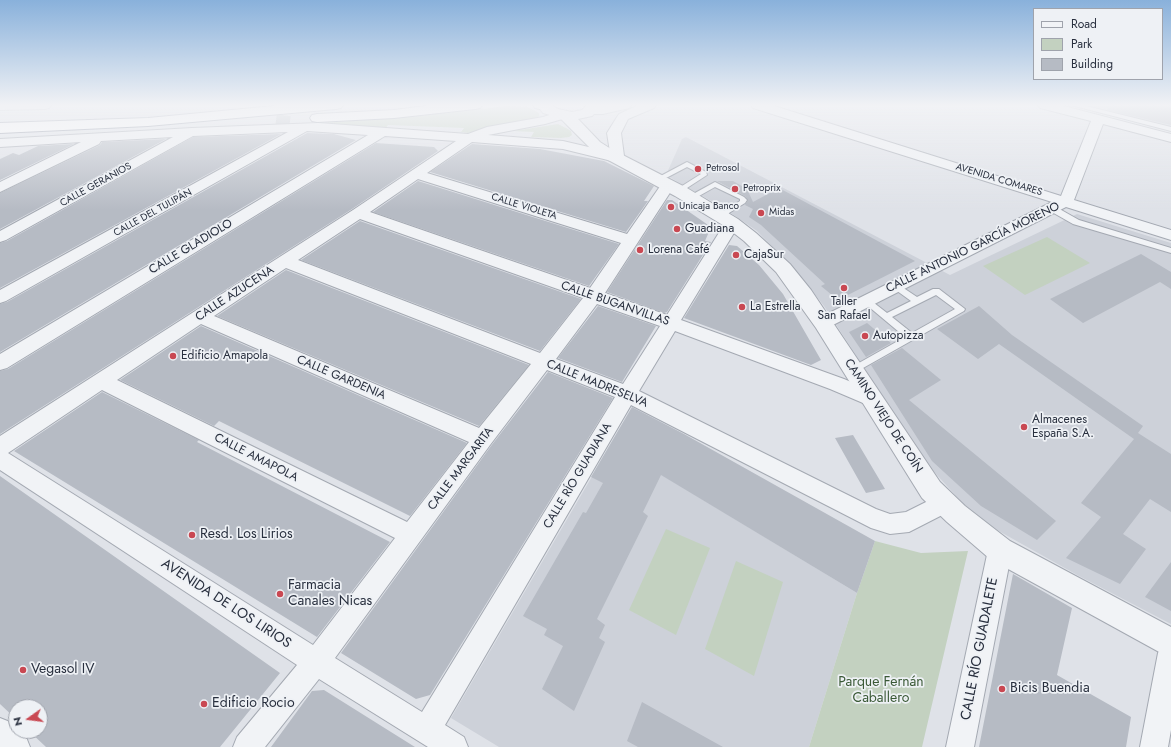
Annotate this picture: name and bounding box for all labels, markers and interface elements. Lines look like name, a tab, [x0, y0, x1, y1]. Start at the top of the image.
legend	[1033, 8, 1163, 80]
text: Road	[1071, 15, 1097, 33]
text: Park	[1071, 35, 1092, 53]
text: Building	[1071, 55, 1113, 73]
street label: CALLE GERANIOS	[58, 160, 134, 210]
street label: AVENIDA COMARES	[954, 161, 1044, 199]
place label: Petrosol	[706, 163, 739, 175]
marker: Petrosol	[693, 164, 703, 174]
place label: Petroprix	[743, 183, 780, 195]
marker: Petroprix	[730, 184, 740, 194]
street label: CALLE DEL TULIPÁN	[112, 187, 194, 239]
street label: CALLE VIOLETA	[490, 191, 558, 223]
street label: CALLE ANTONIO GARCÍA MORENO	[884, 200, 1062, 296]
place label: Unicaja Banco	[679, 201, 739, 213]
marker: Unicaja Banco	[666, 202, 676, 212]
place label: Midas	[769, 207, 794, 219]
marker: Midas	[756, 208, 766, 218]
street label: CALLE GLADIOLO	[147, 216, 235, 278]
place label: Guadiana	[685, 222, 734, 236]
marker: Guadiana	[672, 224, 682, 234]
place label: Lorena Café	[648, 243, 709, 257]
marker: Lorena Café	[635, 245, 645, 255]
place label: CajaSur	[744, 248, 784, 262]
marker: CajaSur	[731, 250, 741, 260]
street label: CALLE AZUCENA	[193, 263, 277, 325]
street label: CALLE BUGANVILLAS	[559, 279, 671, 329]
marker: Taller San Rafael	[839, 283, 849, 293]
place label: Taller San Rafael	[818, 295, 870, 323]
place label: La Estrella	[750, 300, 800, 314]
marker: La Estrella	[737, 302, 747, 312]
place label: Autopizza	[873, 329, 924, 343]
marker: Autopizza	[860, 331, 870, 341]
place label: Edificio Amapola	[181, 349, 268, 363]
marker: Edificio Amapola	[168, 351, 178, 361]
street label: CALLE GARDENIA	[294, 353, 388, 403]
street label: CAMINO VIEJO DE COÍN	[841, 356, 925, 476]
street label: CALLE MADRESELVA	[544, 357, 650, 411]
place label: Almacenes España S.A.	[1032, 413, 1094, 441]
street label: CALLE RÍO GUADIANA	[541, 421, 615, 531]
marker: Almacenes España S.A.	[1019, 422, 1029, 432]
street label: CALLE MARGARITA	[425, 425, 497, 513]
street label: CALLE AMAPOLA	[212, 431, 300, 485]
place label: Resd. Los Lirios	[200, 527, 293, 543]
marker: Resd. Los Lirios	[187, 530, 197, 540]
street label: AVENIDA DE LOS LIRIOS	[158, 556, 294, 652]
street label: CALLE RÍO GUADALETE	[958, 576, 1002, 722]
place label: Farmacia Canales Nicas	[288, 578, 372, 610]
marker: Farmacia Canales Nicas	[275, 589, 285, 599]
place label: Vegasol IV	[31, 662, 94, 678]
marker: Vegasol IV	[18, 665, 28, 675]
park label: Parque Fernán Caballero	[838, 675, 924, 708]
place label: Bicis Buendia	[1010, 681, 1090, 697]
marker: Bicis Buendia	[997, 684, 1007, 694]
place label: Edificio Rocio	[212, 696, 295, 712]
north arrow	[8, 699, 48, 739]
marker: Edificio Rocio	[199, 699, 209, 709]
text: N	[9, 715, 26, 728]

